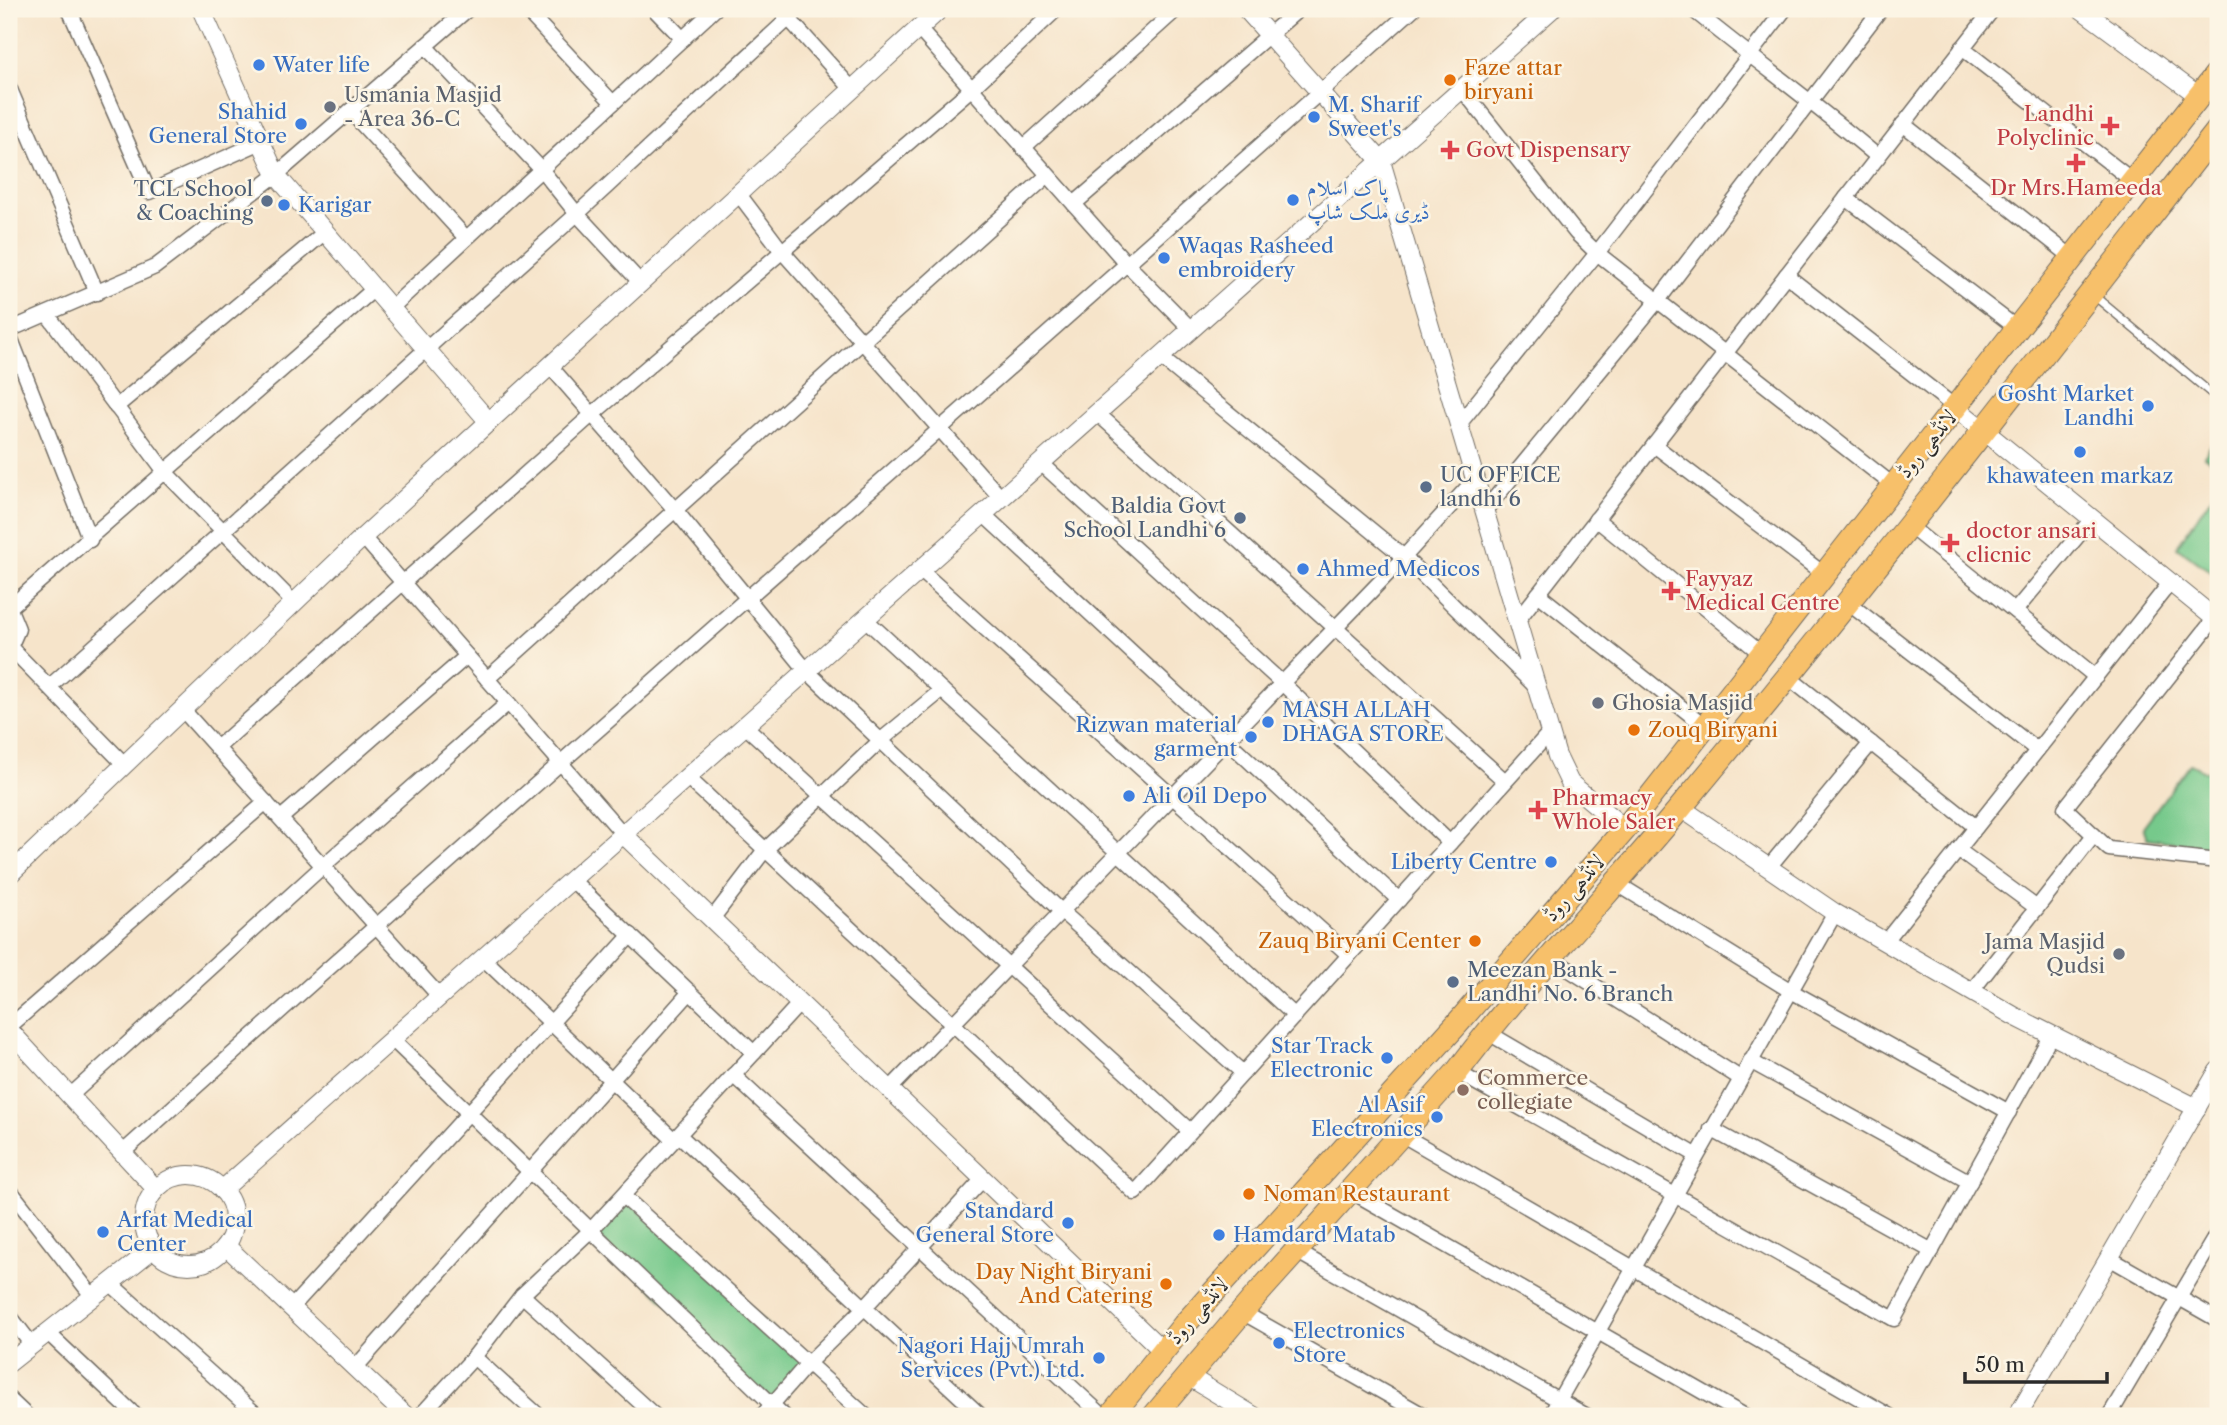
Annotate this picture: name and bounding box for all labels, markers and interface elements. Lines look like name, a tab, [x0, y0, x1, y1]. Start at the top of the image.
place label: Water life	[272, 52, 370, 77]
place label: Faze attar biryani	[1464, 55, 1562, 104]
marker: Water life	[251, 57, 267, 73]
marker: Faze attar biryani	[1442, 72, 1458, 88]
place label: Usmania Masjid - Area 36-C	[344, 82, 502, 131]
place label: M. Sharif Sweet's	[1328, 92, 1422, 141]
place label: Shahid General Store	[149, 99, 287, 148]
marker: Usmania Masjid - Area 36-C	[322, 99, 338, 115]
place label: Landhi Polyclinic	[1996, 101, 2094, 150]
marker: M. Sharif Sweet's	[1306, 109, 1322, 125]
marker: Shahid General Store	[293, 116, 309, 132]
marker: Landhi Polyclinic	[2100, 116, 2120, 136]
place label: Govt Dispensary	[1466, 137, 1631, 162]
marker: Govt Dispensary	[1440, 140, 1460, 160]
marker: Dr Mrs.Hameeda	[2066, 153, 2086, 173]
place label: پاک اسلام ڈیری ملک شاپ	[1307, 175, 1430, 226]
place label: Dr Mrs.Hameeda	[1990, 175, 2163, 200]
place label: TCL School & Coaching	[134, 176, 254, 225]
place label: Karigar	[298, 192, 372, 217]
marker: پاک اسلام ڈیری ملک شاپ	[1285, 192, 1301, 208]
marker: TCL School & Coaching	[259, 193, 275, 209]
marker: Karigar	[276, 197, 292, 213]
place label: Waqas Rasheed embroidery	[1177, 233, 1334, 282]
marker: Waqas Rasheed embroidery	[1156, 250, 1172, 266]
place label: Gosht Market Landhi	[1997, 381, 2135, 430]
marker: Gosht Market Landhi	[2140, 398, 2156, 414]
street label: لانڈھی روڈ	[1891, 404, 1963, 484]
marker: khawateen markaz	[2072, 444, 2088, 460]
place label: UC OFFICE landhi 6	[1440, 462, 1561, 511]
place label: khawateen markaz	[1987, 463, 2173, 488]
marker: UC OFFICE landhi 6	[1418, 479, 1434, 495]
place label: Baldia Govt School Landhi 6	[1063, 493, 1227, 542]
marker: Baldia Govt School Landhi 6	[1232, 510, 1248, 526]
place label: doctor ansari clicnic	[1966, 518, 2097, 567]
marker: doctor ansari clicnic	[1940, 533, 1960, 553]
place label: Ahmed Medicos	[1316, 556, 1480, 581]
marker: Ahmed Medicos	[1295, 561, 1311, 577]
place label: Fayyaz Medical Centre	[1685, 566, 1839, 615]
marker: Fayyaz Medical Centre	[1663, 583, 1679, 599]
place label: Ghosia Masjid	[1612, 690, 1754, 715]
marker: Ghosia Masjid	[1590, 695, 1606, 711]
place label: MASH ALLAH DHAGA STORE	[1282, 697, 1444, 746]
place label: Rizwan material garment	[1075, 712, 1238, 761]
marker: MASH ALLAH DHAGA STORE	[1260, 714, 1276, 730]
place label: Zouq Biryani	[1648, 717, 1778, 742]
marker: Zouq Biryani	[1626, 722, 1642, 738]
marker: Rizwan material garment	[1243, 729, 1259, 745]
place label: Ali Oil Depo	[1142, 783, 1267, 808]
place label: Pharmacy Whole Saler	[1551, 785, 1676, 834]
marker: Ali Oil Depo	[1121, 788, 1137, 804]
marker: Pharmacy Whole Saler	[1530, 802, 1546, 818]
place label: Liberty Centre	[1391, 849, 1537, 874]
street label: لانڈھی روڈ	[1538, 849, 1611, 928]
marker: Liberty Centre	[1543, 854, 1559, 870]
place label: Zauq Biryani Center	[1258, 928, 1461, 953]
place label: Jama Masjid Qudsi	[1981, 929, 2105, 978]
marker: Zauq Biryani Center	[1467, 933, 1483, 949]
marker: Jama Masjid Qudsi	[2111, 946, 2127, 962]
place label: Meezan Bank - Landhi No. 6 Branch	[1467, 957, 1673, 1006]
marker: Meezan Bank - Landhi No. 6 Branch	[1445, 974, 1461, 990]
place label: Star Track Electronic	[1270, 1033, 1374, 1082]
marker: Star Track Electronic	[1379, 1050, 1395, 1066]
place label: Commerce collegiate	[1477, 1065, 1588, 1114]
marker: Commerce collegiate	[1455, 1082, 1471, 1098]
place label: Al Asif Electronics	[1311, 1092, 1425, 1141]
marker: Al Asif Electronics	[1429, 1109, 1445, 1125]
place label: Noman Restaurant	[1263, 1181, 1450, 1206]
marker: Noman Restaurant	[1241, 1186, 1257, 1202]
place label: Standard General Store	[916, 1198, 1054, 1247]
place label: Arfat Medical Center	[116, 1207, 253, 1256]
marker: Standard General Store	[1060, 1215, 1076, 1231]
place label: Hamdard Matab	[1233, 1222, 1396, 1247]
marker: Arfat Medical Center	[95, 1224, 111, 1240]
marker: Hamdard Matab	[1211, 1227, 1227, 1243]
place label: Day Night Biryani And Catering	[975, 1259, 1153, 1308]
street label: لانڈھی روڈ	[1162, 1272, 1235, 1351]
marker: Day Night Biryani And Catering	[1158, 1276, 1174, 1292]
place label: Electronics Store	[1293, 1318, 1405, 1367]
place label: Nagori Hajj Umrah Services (Pvt.) Ltd.	[897, 1333, 1085, 1382]
marker: Electronics Store	[1271, 1335, 1287, 1351]
scale bar	[1965, 1341, 2106, 1385]
marker: Nagori Hajj Umrah Services (Pvt.) Ltd.	[1091, 1350, 1107, 1366]
text: 50 m	[1975, 1352, 2025, 1377]

